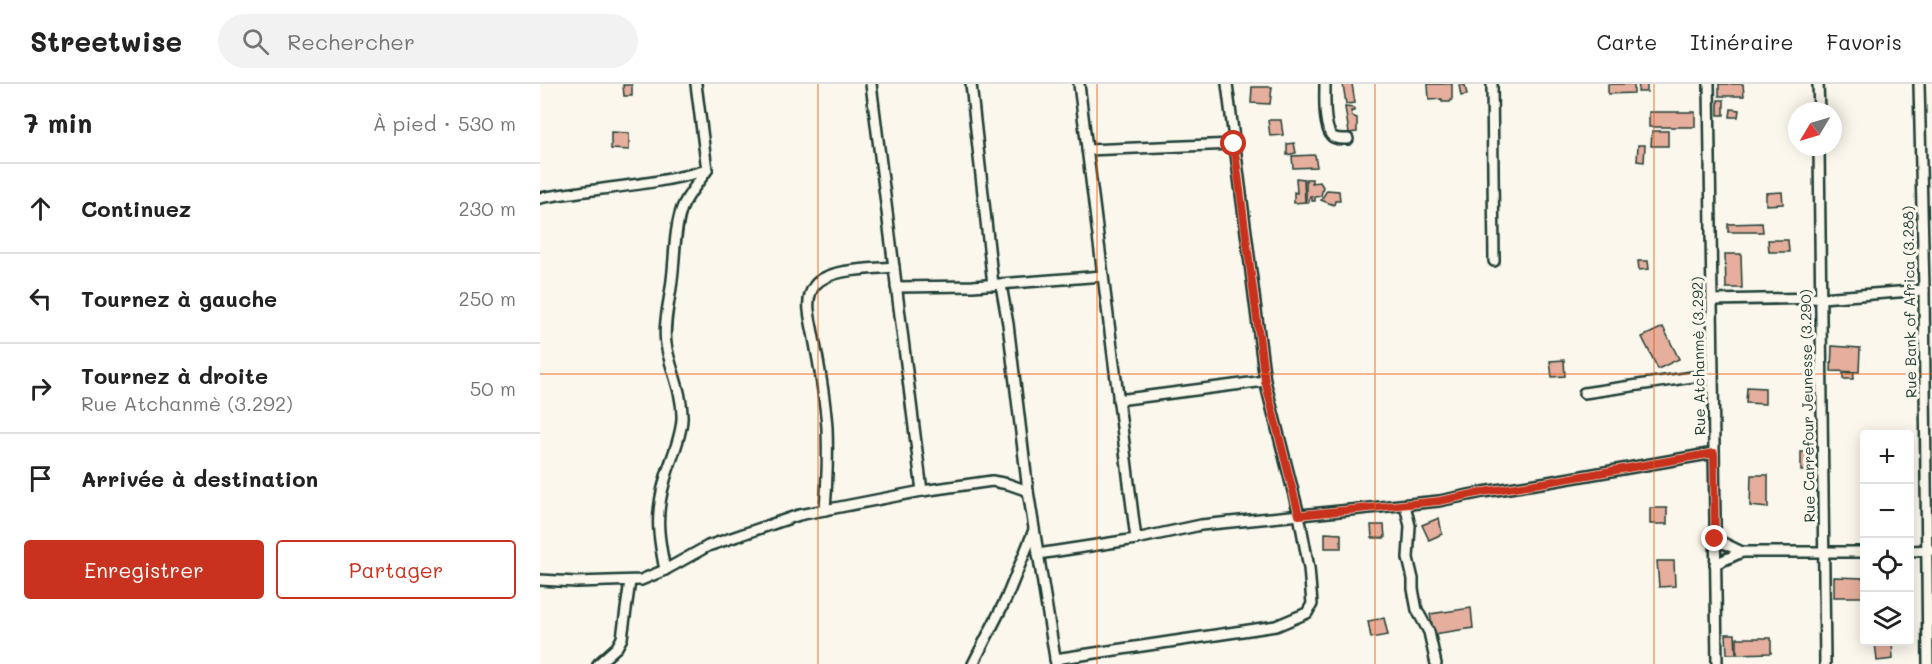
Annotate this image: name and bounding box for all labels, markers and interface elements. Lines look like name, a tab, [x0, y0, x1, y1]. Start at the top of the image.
search box	[218, 14, 638, 68]
text: Streetwise	[30, 23, 182, 59]
icon: search	[239, 25, 272, 58]
text: Rechercher	[287, 27, 415, 56]
text: Carte	[1596, 28, 1657, 55]
text: Itinéraire	[1690, 28, 1793, 55]
text: Favoris	[1826, 28, 1902, 55]
north arrow	[1788, 102, 1842, 156]
text: 7 min	[24, 106, 92, 140]
text: À pied · 530 m	[373, 110, 516, 136]
route start	[1220, 130, 1246, 156]
icon: ahead	[24, 192, 57, 225]
text: Continuez	[81, 194, 191, 223]
text: 230 m	[458, 195, 516, 221]
street label: Rue Bank of Africa (3.288)	[1897, 206, 1921, 398]
street label: Rue Atchanmè (3.292)	[1687, 276, 1709, 436]
icon: left	[24, 282, 57, 315]
text: Tournez à gauche	[81, 284, 277, 313]
text: 250 m	[459, 285, 516, 311]
street label: Rue Carrefour Jeunesse (3.290)	[1795, 289, 1819, 523]
text: Tournez à droite	[81, 361, 268, 390]
icon: right	[24, 372, 57, 405]
text: 50 m	[470, 375, 516, 401]
text: Rue Atchanmè (3.292)	[81, 390, 293, 416]
map controls	[1860, 430, 1914, 646]
button: +	[1860, 430, 1914, 484]
icon: arrive	[24, 462, 57, 495]
text: Arrivée à destination	[81, 464, 318, 493]
button: −	[1860, 484, 1914, 538]
route end	[1701, 525, 1727, 551]
button: locate	[1860, 538, 1914, 592]
button: Enregistrer	[24, 540, 264, 599]
button: Partager	[276, 540, 516, 599]
button: layers	[1860, 592, 1914, 646]

